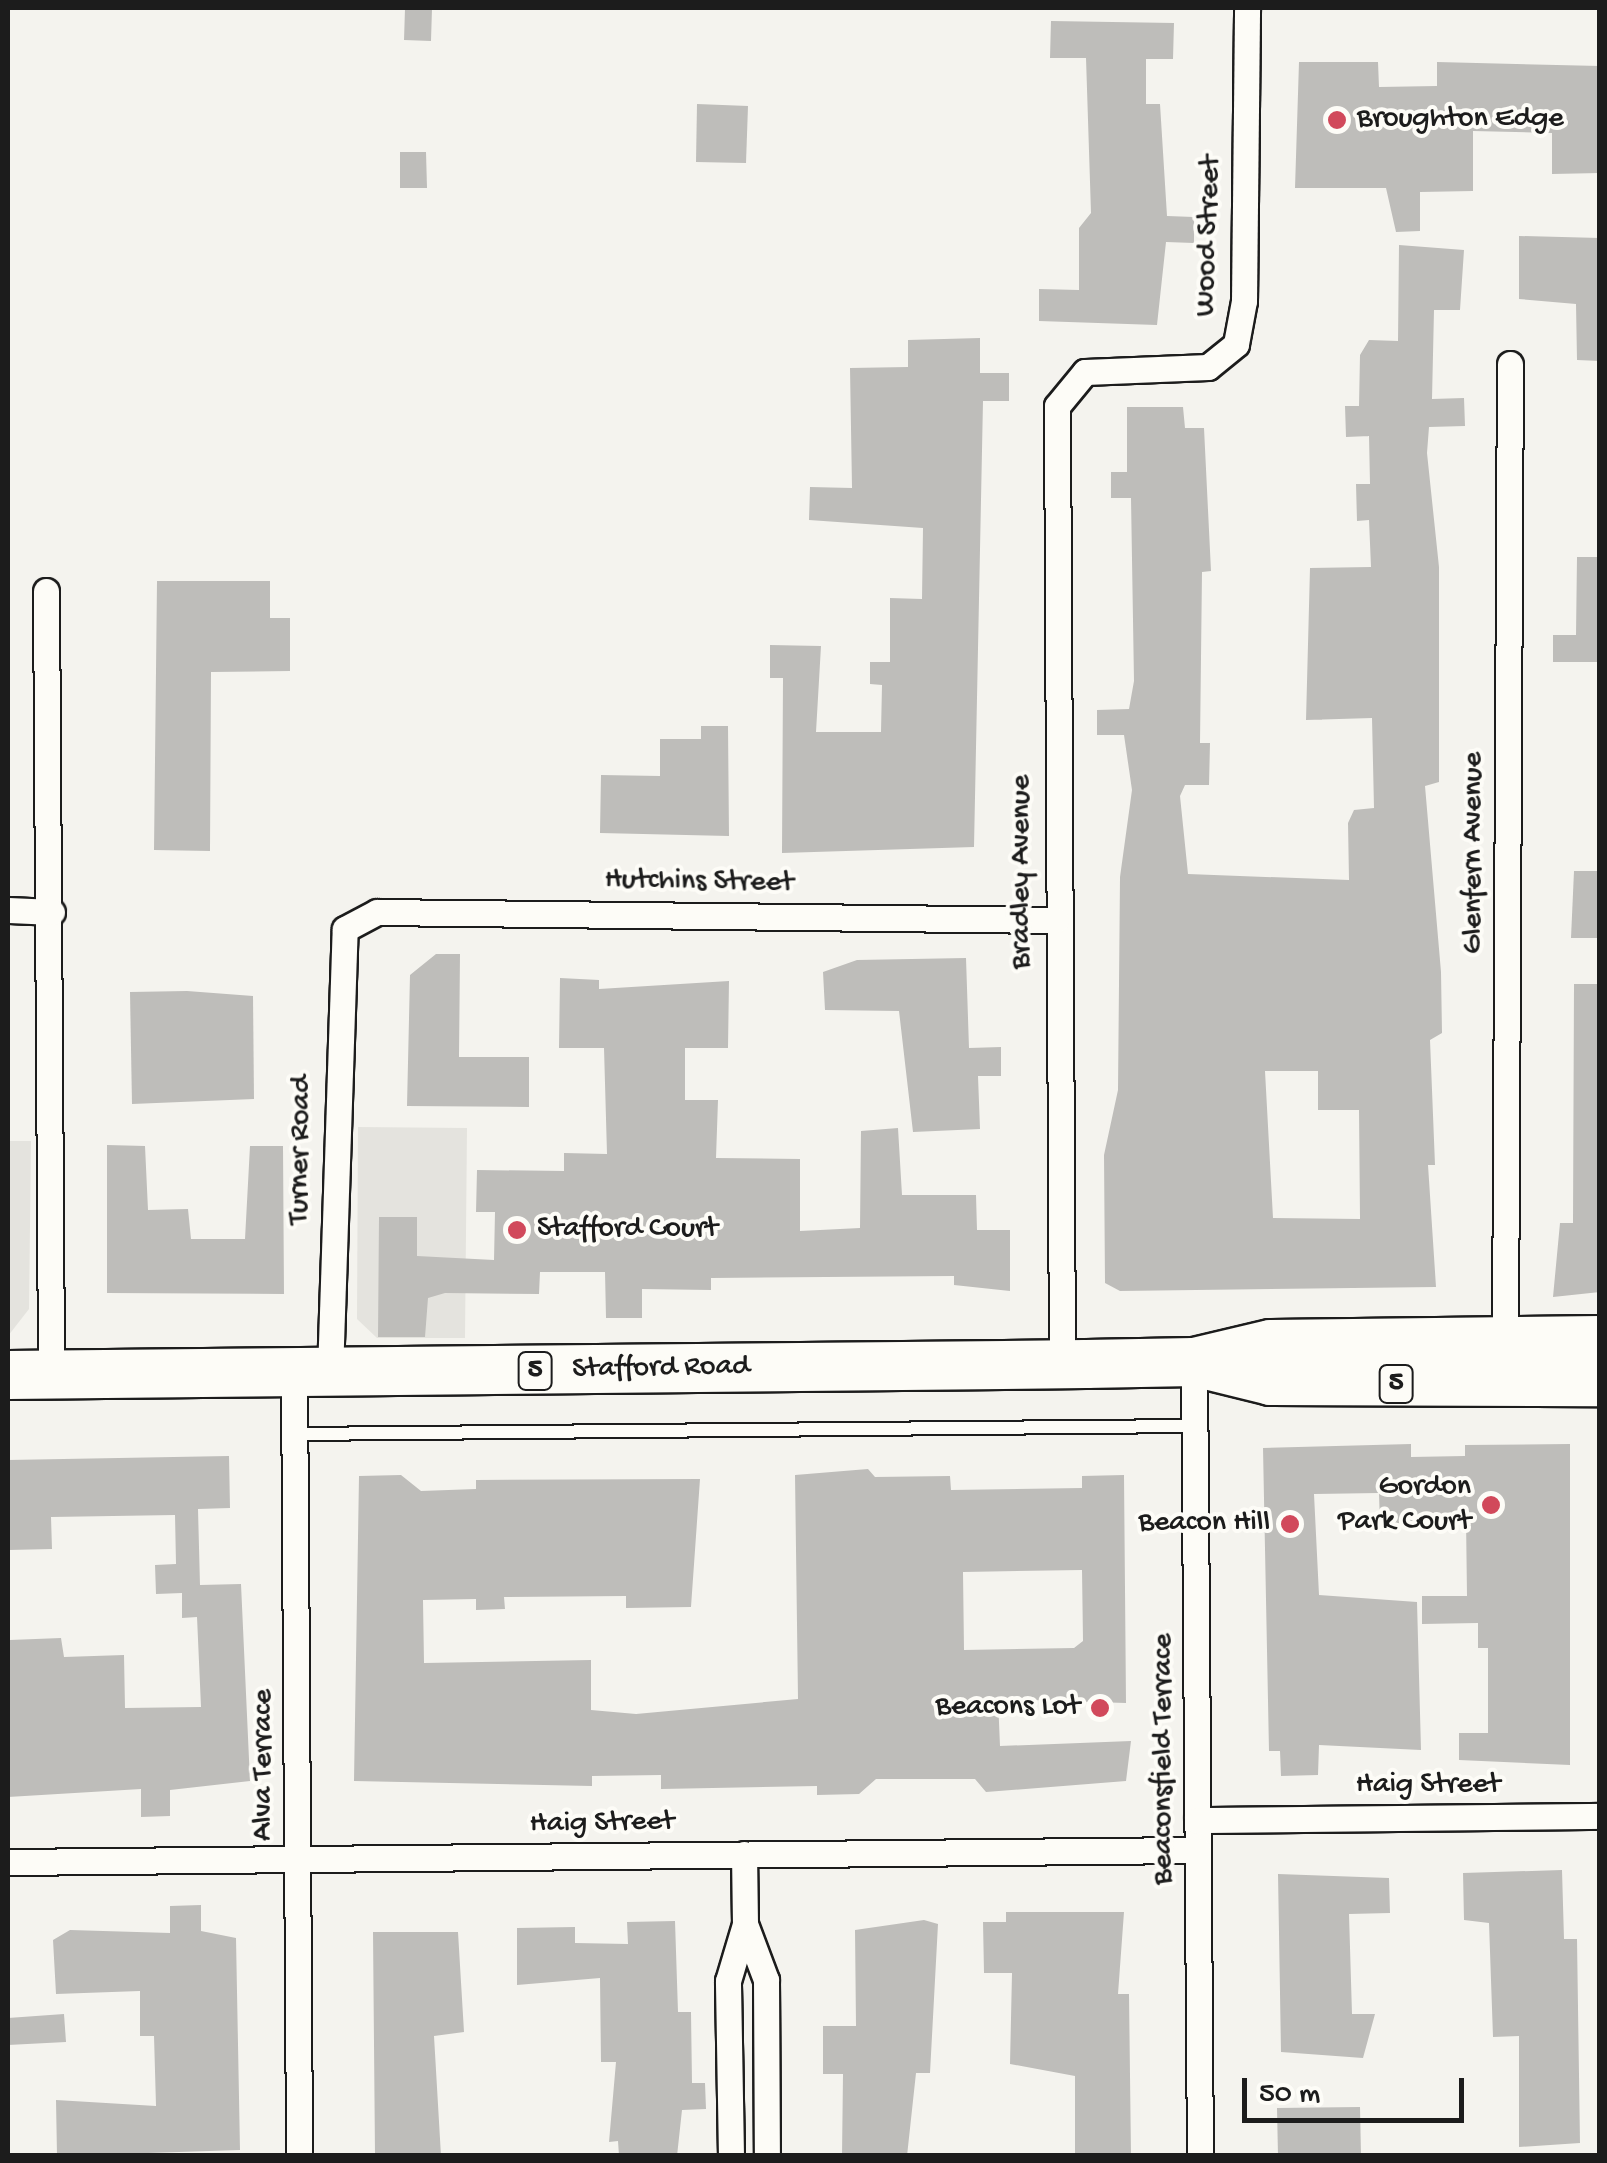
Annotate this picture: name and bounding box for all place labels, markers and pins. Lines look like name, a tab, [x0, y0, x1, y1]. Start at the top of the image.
place label: Broughton Edge	[1357, 102, 1564, 138]
marker: Broughton Edge	[1326, 109, 1348, 131]
place label: Stafford Court	[537, 1212, 718, 1248]
marker: Stafford Court	[506, 1219, 528, 1241]
place label: Gordon Park Court	[1338, 1470, 1471, 1540]
marker: Gordon Park Court	[1480, 1494, 1502, 1516]
place label: Beacon Hill	[1139, 1506, 1270, 1542]
marker: Beacon Hill	[1279, 1513, 1301, 1535]
place label: Beacons Lot	[936, 1690, 1080, 1726]
marker: Beacons Lot	[1089, 1697, 1111, 1719]

